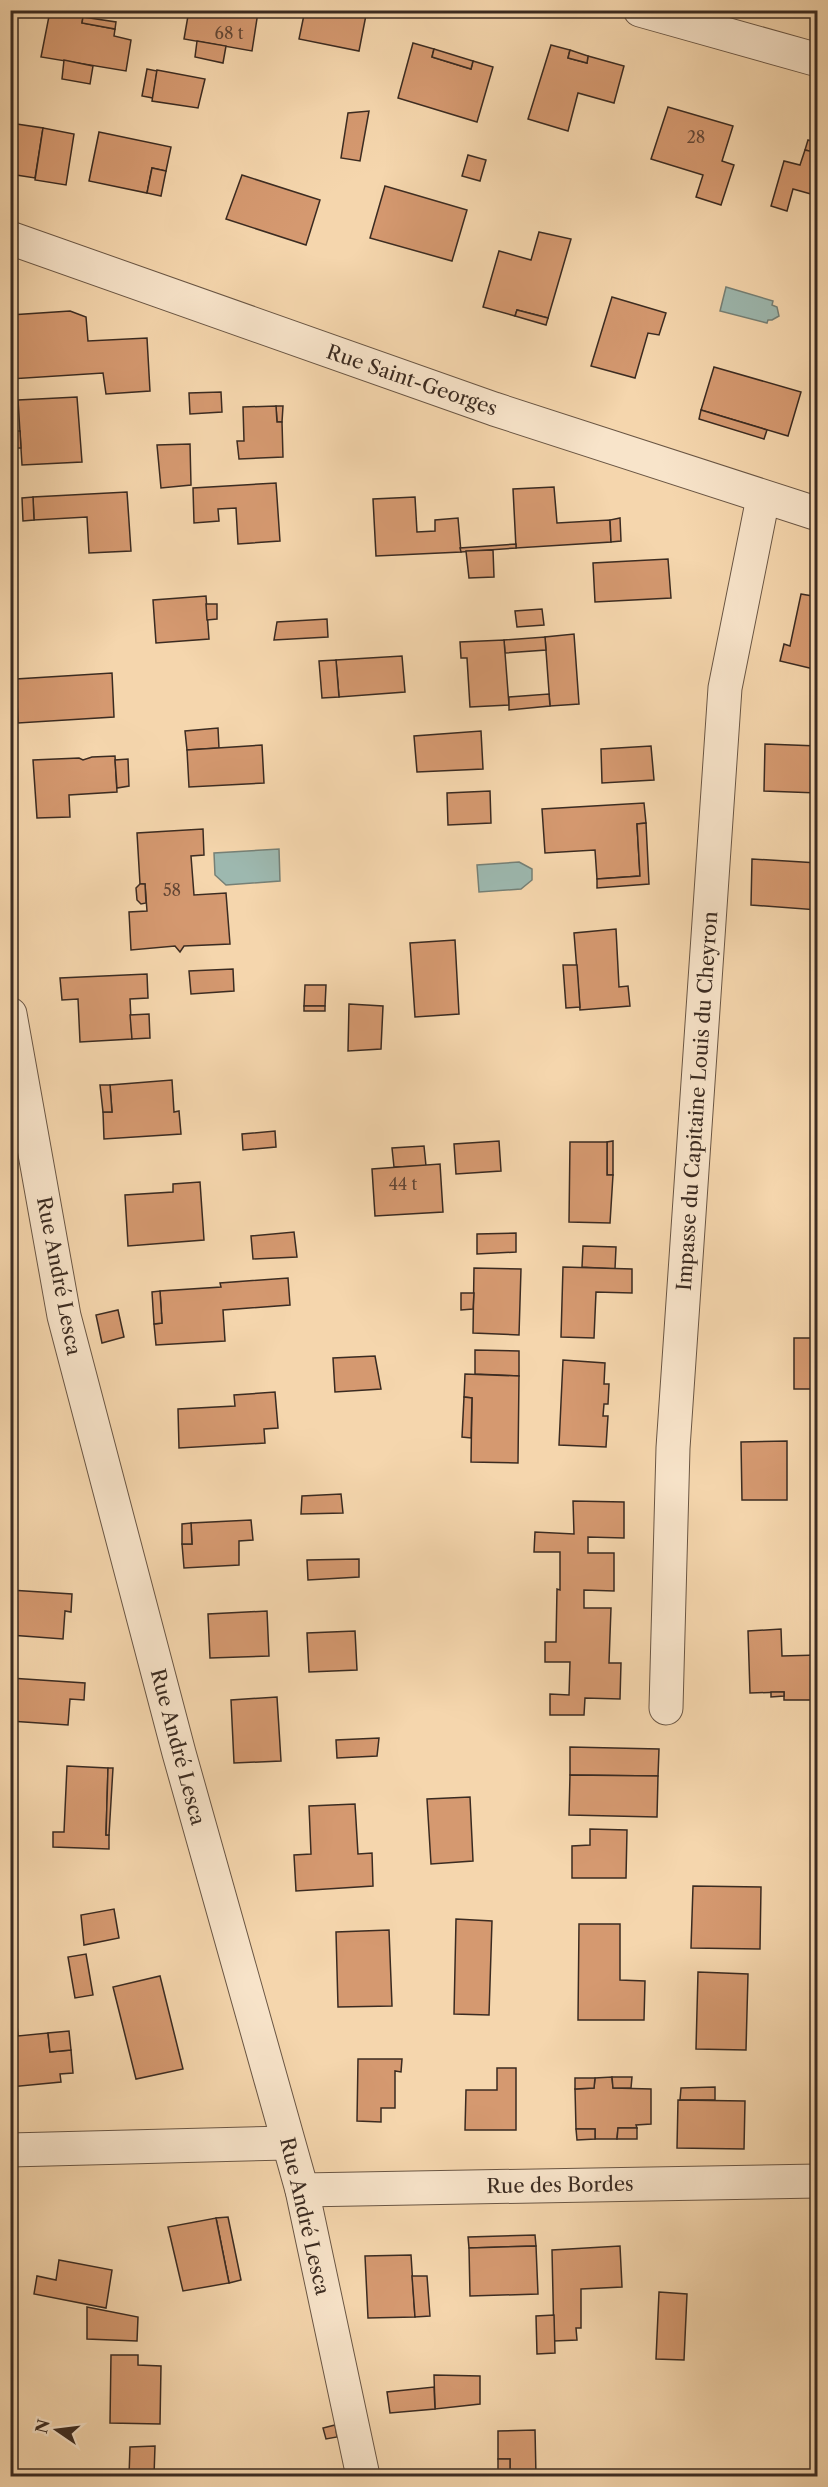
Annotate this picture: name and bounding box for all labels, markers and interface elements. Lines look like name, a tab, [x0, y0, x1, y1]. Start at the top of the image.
house number: 68 t	[215, 23, 244, 43]
house number: 28	[687, 127, 705, 147]
street label: Rue Saint-Georges	[323, 340, 501, 420]
house number: 58	[163, 880, 181, 900]
street label: Impasse du Capitaine Louis du Cheyron	[672, 910, 722, 1292]
house number: 44 t	[389, 1174, 418, 1194]
street label: Rue André Lesca	[32, 1195, 86, 1358]
street label: Rue André Lesca	[146, 1666, 211, 1828]
street label: Rue André Lesca	[275, 2135, 335, 2298]
street label: Rue des Bordes	[486, 2172, 634, 2198]
north arrow	[27, 2400, 87, 2460]
text: N	[31, 2417, 54, 2436]

